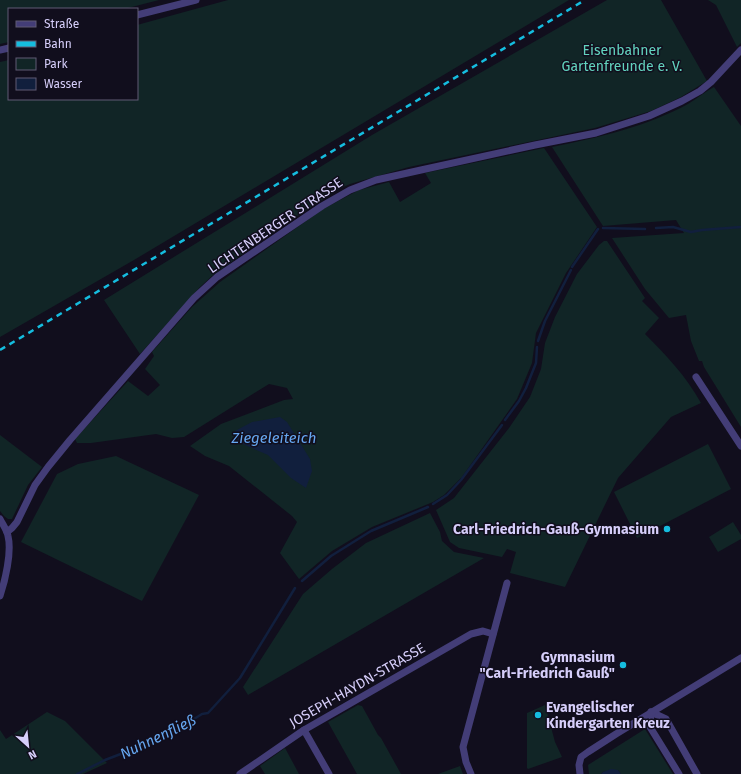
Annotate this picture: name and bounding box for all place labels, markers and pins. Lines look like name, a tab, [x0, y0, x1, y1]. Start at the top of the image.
place label: Carl-Friedrich-Gauß-Gymnasium	[453, 521, 659, 538]
marker: Carl-Friedrich-Gauß-Gymnasium	[662, 524, 672, 534]
place label: Gymnasium "Carl-Friedrich Gauß"	[479, 649, 615, 682]
marker: Gymnasium "Carl-Friedrich Gauß"	[618, 660, 628, 670]
place label: Evangelischer Kindergarten Kreuz	[546, 699, 670, 732]
marker: Evangelischer Kindergarten Kreuz	[533, 710, 543, 720]

